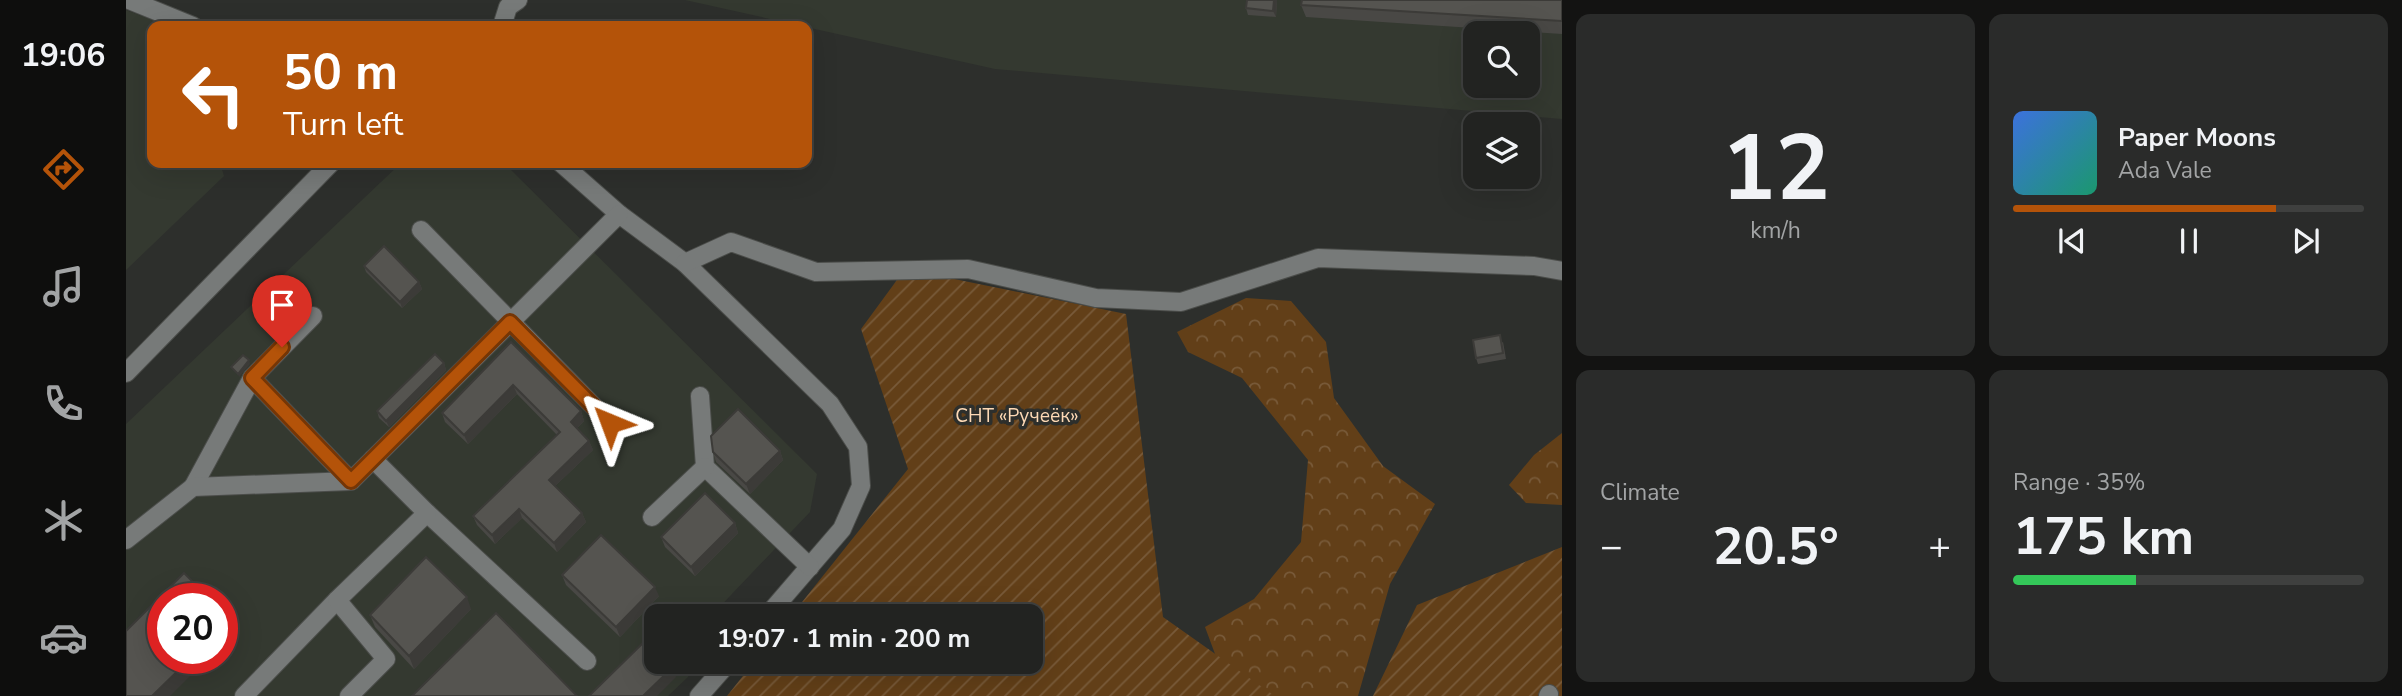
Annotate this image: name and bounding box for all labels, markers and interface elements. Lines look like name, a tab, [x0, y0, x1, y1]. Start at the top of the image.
map controls	[1463, 21, 1540, 189]
button: search	[1463, 21, 1540, 98]
text: 19:06	[21, 34, 105, 77]
text: 50 m	[283, 39, 398, 106]
icon: left	[168, 49, 259, 140]
text: Turn left	[283, 103, 403, 146]
text: 12	[1721, 107, 1830, 231]
button: layers	[1463, 112, 1540, 189]
text: Paper Moons	[2118, 120, 2276, 155]
icon: directions	[39, 145, 88, 194]
text: Ada Vale	[2118, 155, 2212, 186]
text: km/h	[1750, 215, 1801, 246]
icon: previous	[2053, 222, 2091, 260]
icon: pause	[2170, 222, 2208, 260]
icon: next	[2287, 222, 2325, 260]
icon: music	[39, 262, 88, 311]
pin	[252, 275, 312, 347]
icon: arrive	[263, 286, 301, 324]
icon: phone	[39, 379, 88, 428]
position arrow	[573, 386, 647, 460]
park label: СНТ «Ручеёк»	[955, 403, 1079, 429]
text: Range · 35%	[2013, 467, 2145, 498]
text: Climate	[1600, 477, 1680, 508]
icon: climate	[39, 496, 88, 545]
text: 175 km	[2013, 501, 2194, 572]
text: 20.5°	[1712, 511, 1839, 582]
text: −	[1600, 521, 1623, 572]
text: +	[1928, 521, 1951, 572]
speed limit sign: 20	[147, 583, 238, 674]
icon: car	[39, 613, 88, 662]
text: 19:07 · 1 min · 200 m	[717, 621, 970, 656]

